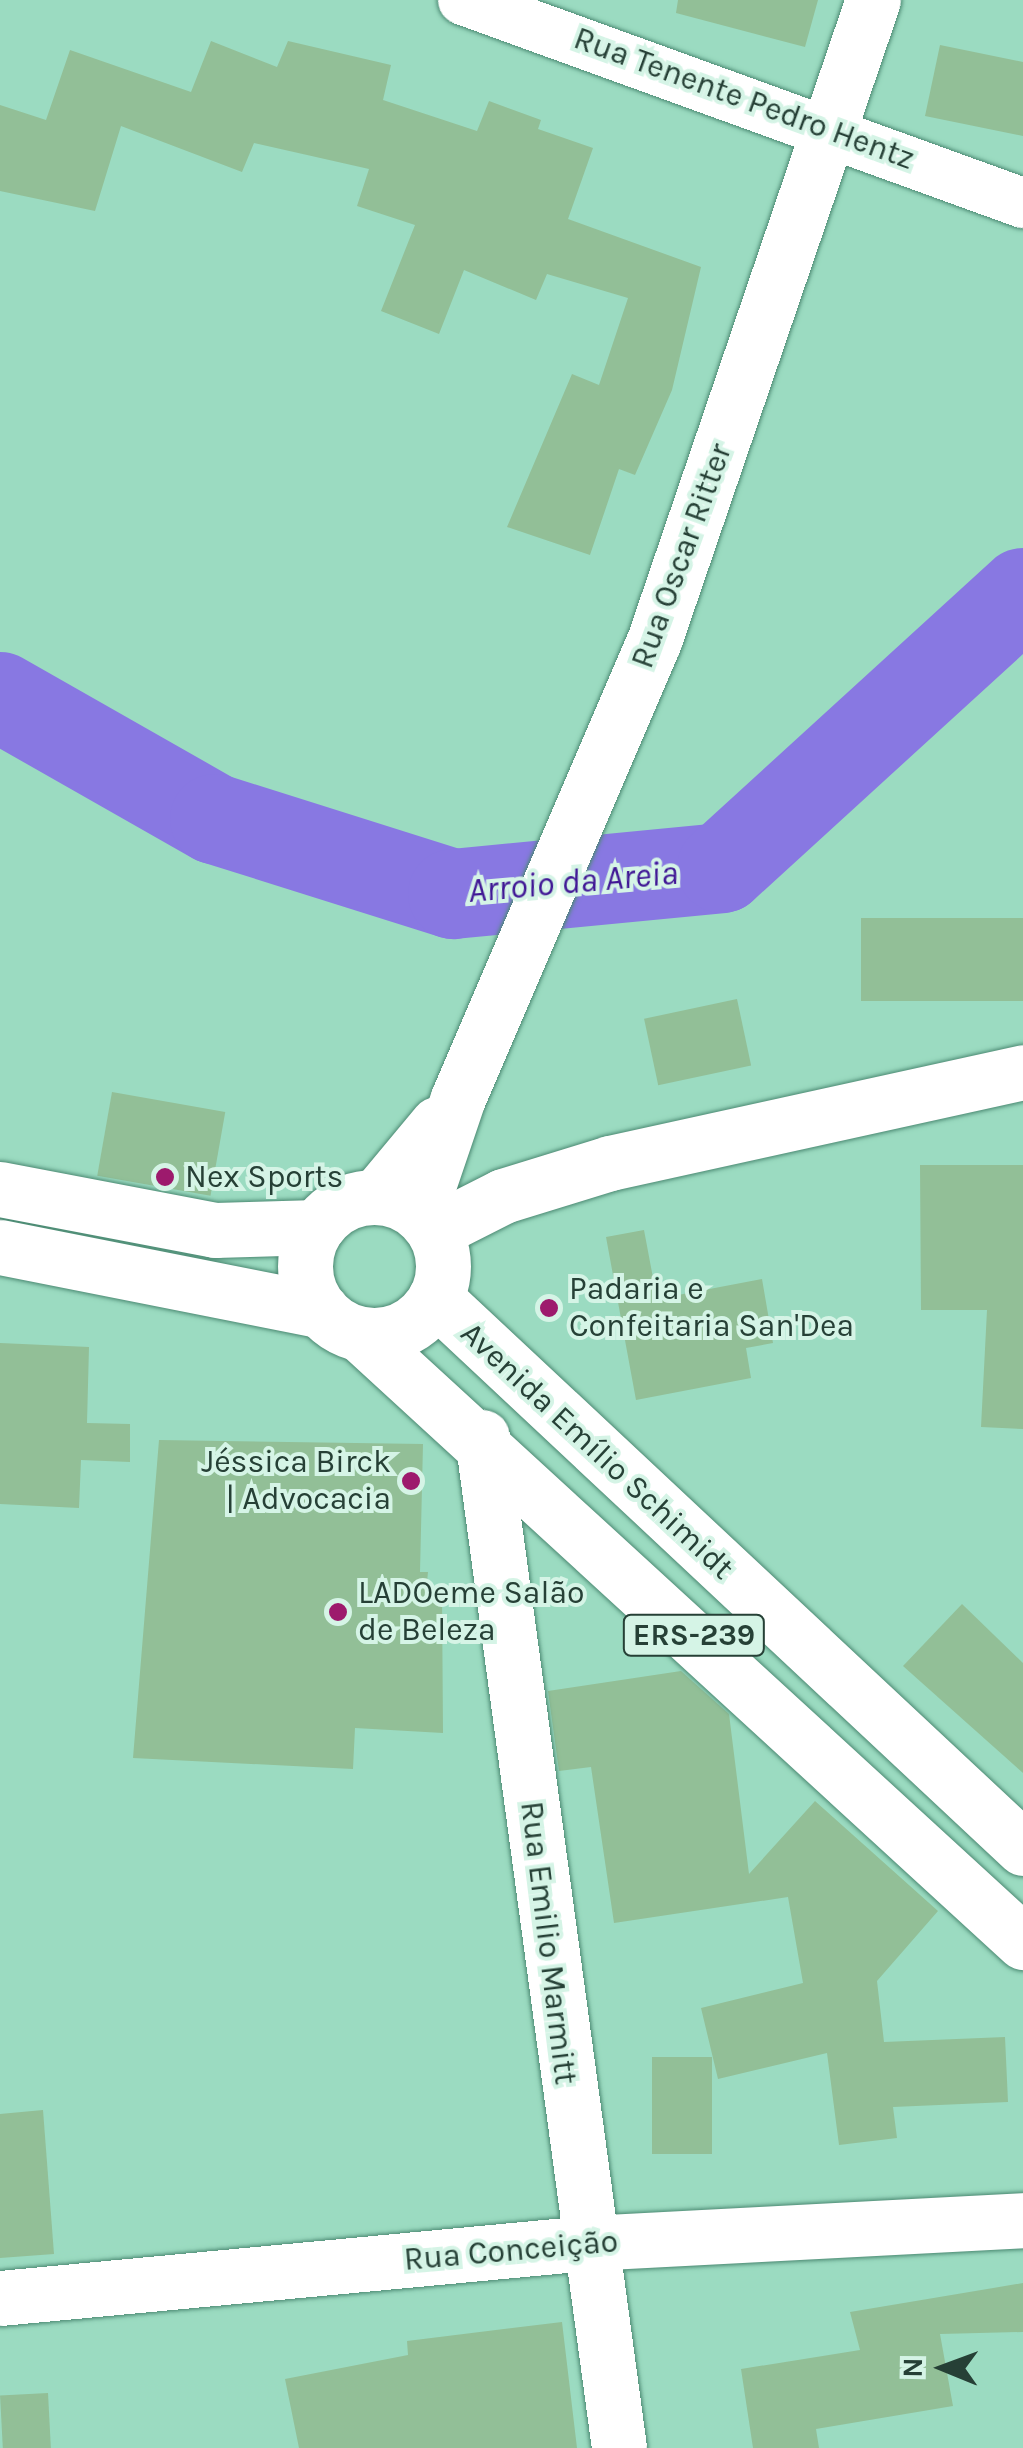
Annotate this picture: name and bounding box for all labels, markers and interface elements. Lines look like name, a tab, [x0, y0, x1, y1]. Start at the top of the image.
street label: Rua Tenente Pedro Hentz	[569, 19, 919, 179]
street label: Rua Oscar Ritter	[624, 438, 740, 674]
water label: Arroio da Areia	[466, 852, 680, 912]
place label: Nex Sports	[185, 1158, 343, 1196]
marker: Nex Sports	[154, 1166, 176, 1188]
place label: Padaria e Confeitaria San'Dea	[569, 1271, 854, 1346]
marker: Padaria e Confeitaria San'Dea	[538, 1297, 560, 1319]
street label: Avenida Emílio Schimidt	[452, 1314, 742, 1588]
place label: Jéssica Birck | Advocacia	[201, 1444, 391, 1519]
marker: Jéssica Birck | Advocacia	[400, 1470, 422, 1492]
place label: LADOeme Salão de Beleza	[358, 1575, 585, 1650]
marker: LADOeme Salão de Beleza	[327, 1601, 349, 1623]
road number: ERS-239	[622, 1610, 766, 1660]
street label: Rua Emilio Marmitt	[512, 1799, 584, 2087]
street label: Rua Conceição	[402, 2223, 620, 2279]
north arrow	[893, 2318, 993, 2418]
text: N	[896, 2357, 929, 2378]

